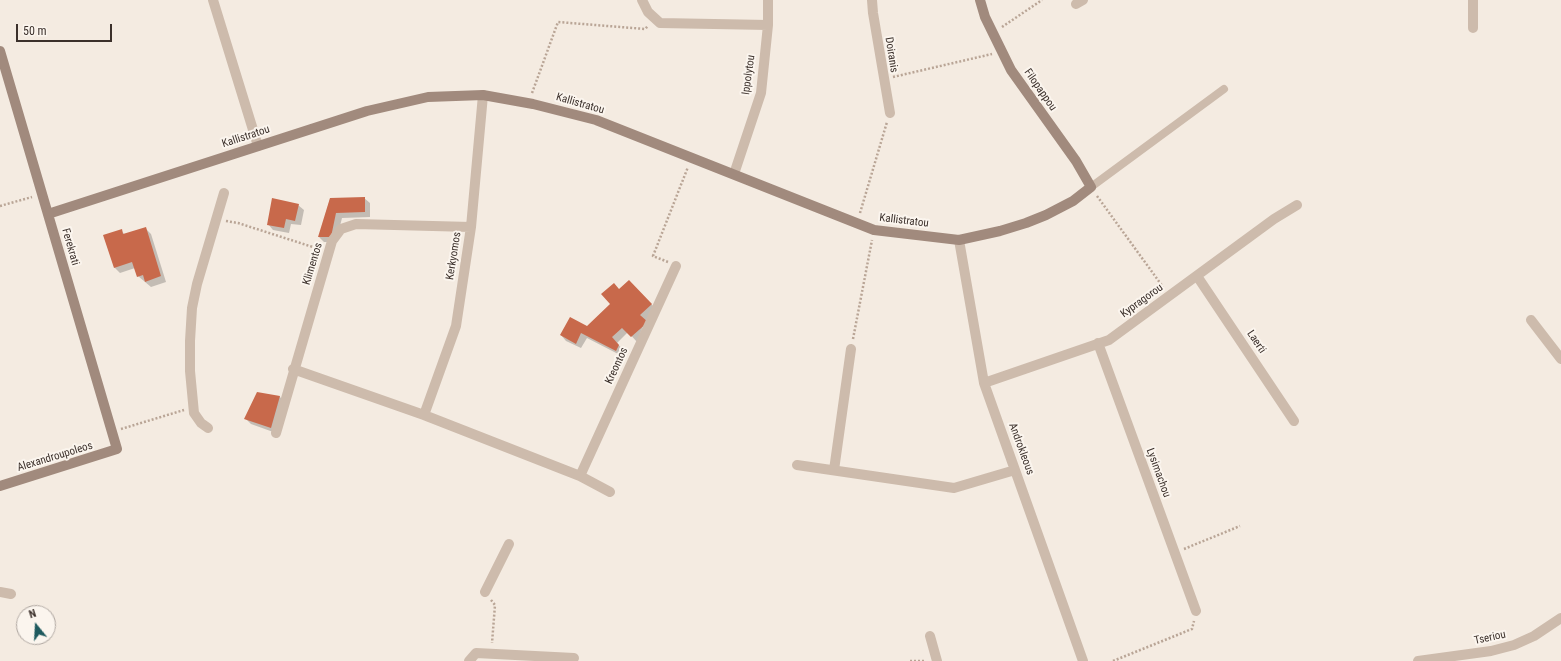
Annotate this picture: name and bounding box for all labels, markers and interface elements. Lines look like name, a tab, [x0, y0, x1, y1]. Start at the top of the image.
scale bar	[18, 16, 114, 42]
text: 50 m	[23, 24, 47, 38]
street label: Doiranis	[882, 36, 900, 74]
street label: Ippolytou	[740, 54, 758, 96]
street label: Filopappou	[1021, 66, 1059, 114]
street label: Kallistratou	[554, 91, 606, 117]
street label: Kallistratou	[220, 123, 272, 151]
street label: Kallistratou	[879, 211, 929, 231]
street label: Ferekrati	[58, 227, 82, 267]
street label: Kerkyomos	[444, 231, 464, 281]
street label: Klimentos	[300, 241, 326, 287]
street label: Kypragorou	[1118, 281, 1166, 321]
street label: Laerti	[1244, 328, 1268, 356]
street label: Kreontos	[603, 346, 631, 386]
street label: Androkleous	[1005, 421, 1037, 477]
street label: Alexandroupoleos	[16, 439, 94, 475]
street label: Lysimachou	[1143, 447, 1173, 499]
north arrow	[16, 605, 56, 645]
text: N	[27, 607, 38, 621]
street label: Tseriou	[1473, 628, 1507, 648]

